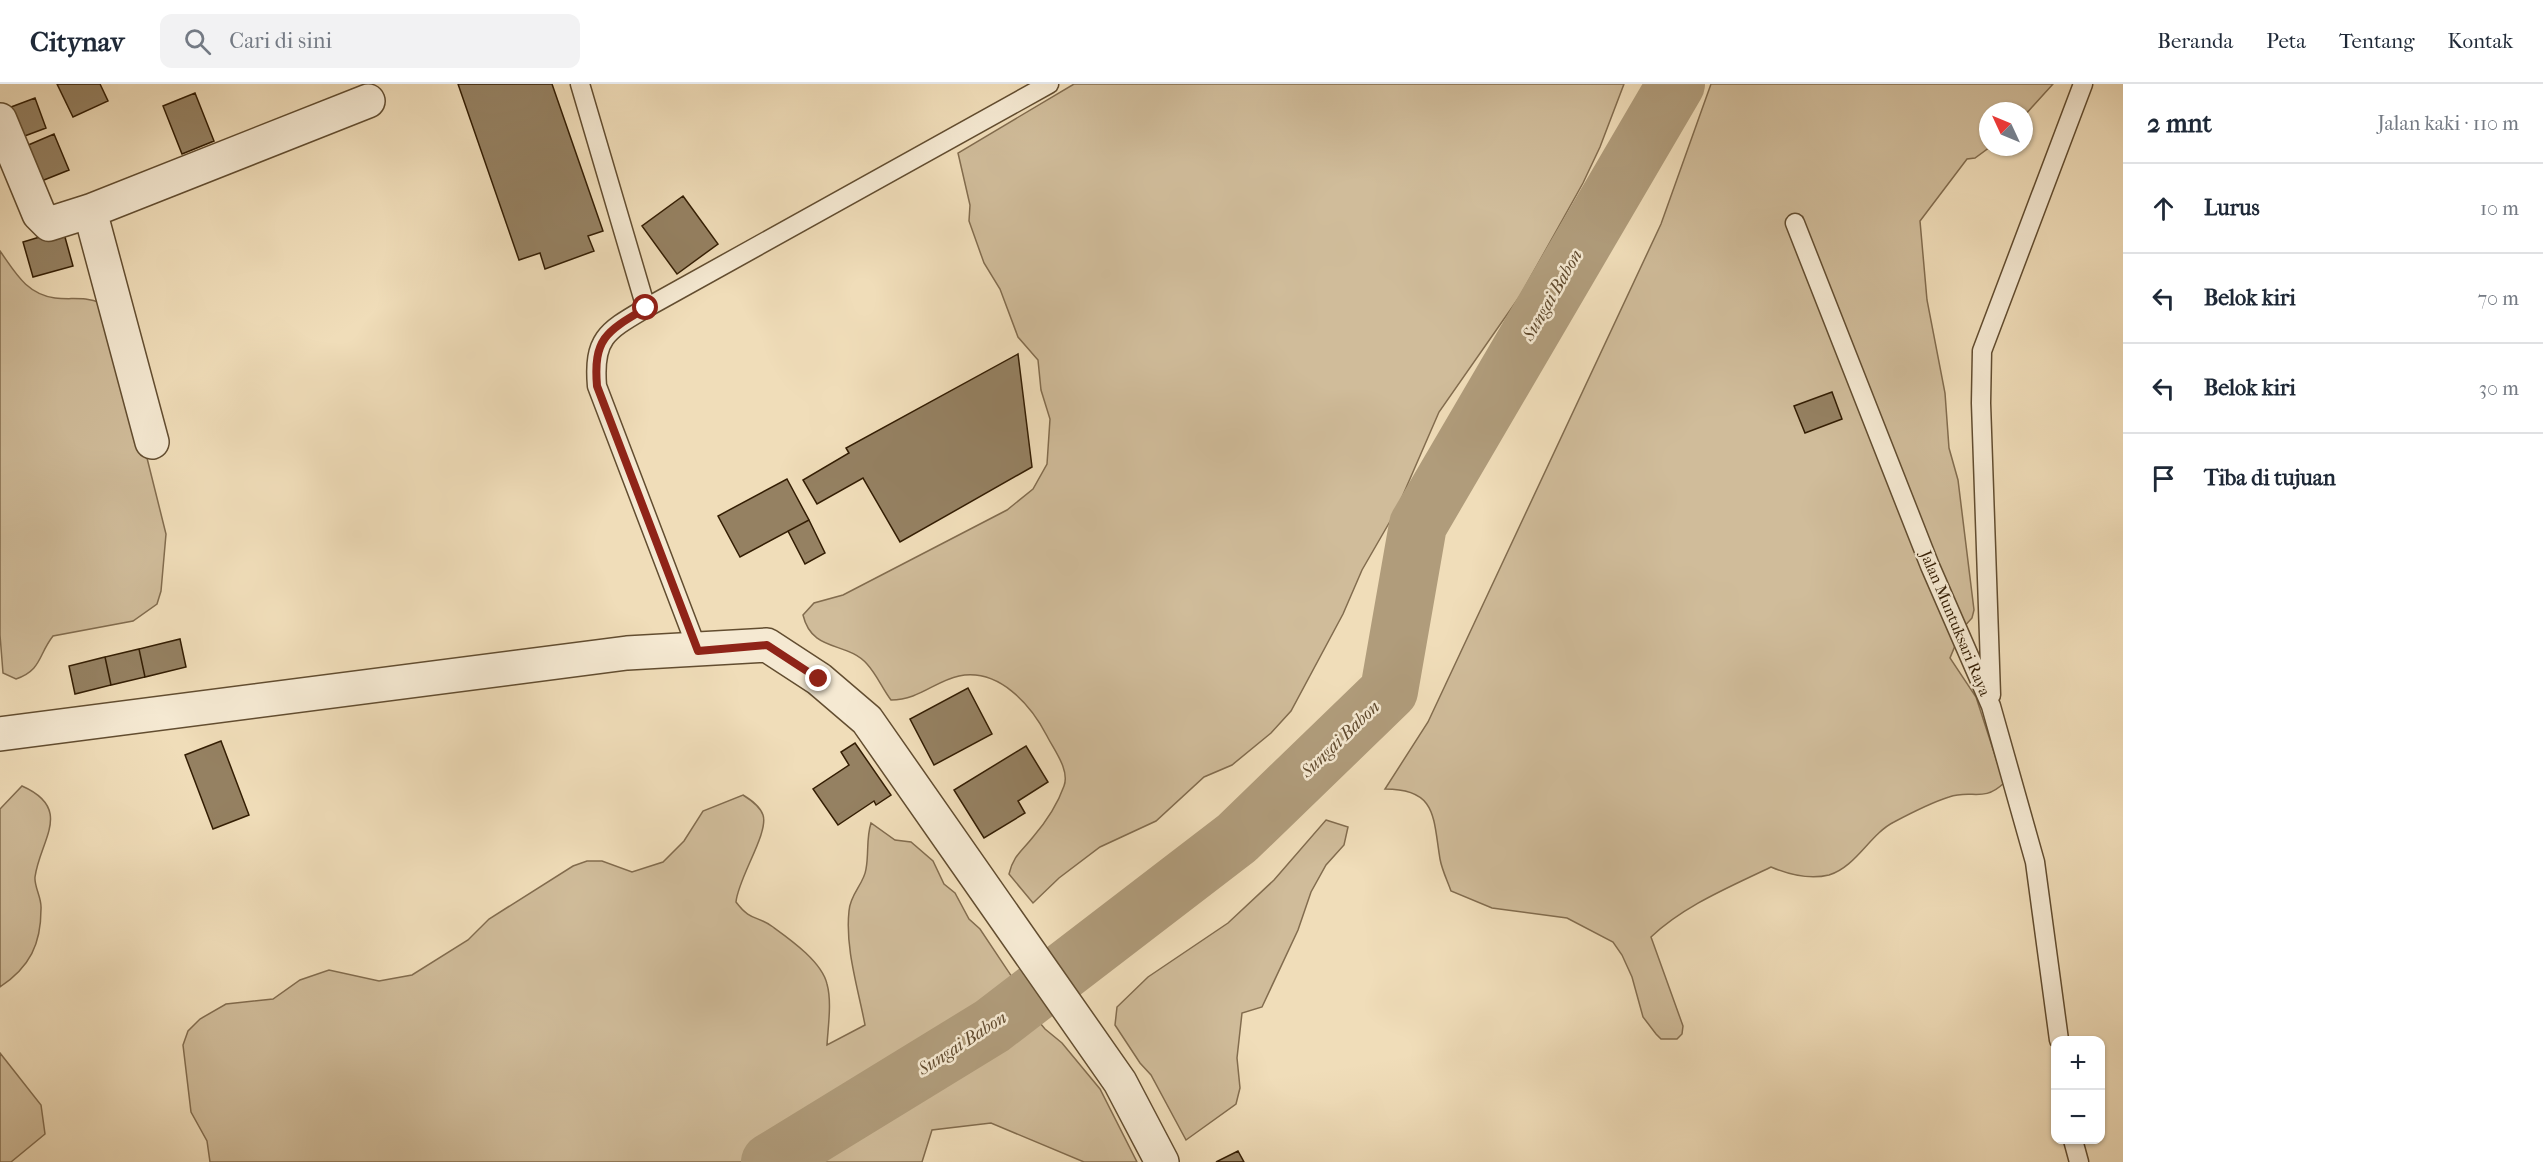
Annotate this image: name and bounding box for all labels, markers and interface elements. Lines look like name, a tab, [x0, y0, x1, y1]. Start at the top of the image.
search box	[160, 14, 580, 68]
text: Citynav	[30, 25, 124, 58]
icon: search	[181, 25, 214, 58]
text: Cari di sini	[229, 28, 332, 54]
text: Beranda	[2157, 29, 2233, 53]
text: Peta	[2266, 29, 2306, 53]
text: Tentang	[2339, 29, 2415, 53]
text: Kontak	[2448, 29, 2513, 53]
north arrow	[1979, 102, 2033, 156]
text: 2 mnt	[2147, 108, 2212, 139]
text: Jalan kaki · 110 m	[2378, 112, 2519, 135]
icon: ahead	[2147, 192, 2180, 225]
text: Lurus	[2204, 195, 2260, 221]
text: 10 m	[2480, 197, 2519, 220]
water label: Sungai Babon	[1517, 246, 1587, 345]
icon: left	[2147, 282, 2180, 315]
text: Belok kiri	[2204, 285, 2296, 311]
text: 70 m	[2477, 287, 2519, 310]
route start	[632, 294, 658, 320]
icon: left	[2147, 372, 2180, 405]
text: Belok kiri	[2204, 375, 2296, 401]
text: 30 m	[2479, 377, 2519, 400]
icon: arrive	[2147, 462, 2180, 495]
text: Tiba di tujuan	[2204, 465, 2336, 491]
street label: Jalan Muntuksari Raya	[1915, 546, 1995, 699]
route end	[805, 665, 831, 691]
water label: Sungai Babon	[1296, 697, 1384, 783]
water label: Sungai Babon	[913, 1007, 1011, 1080]
map controls	[2051, 1036, 2105, 1144]
button: +	[2051, 1036, 2105, 1090]
button: −	[2051, 1090, 2105, 1144]

